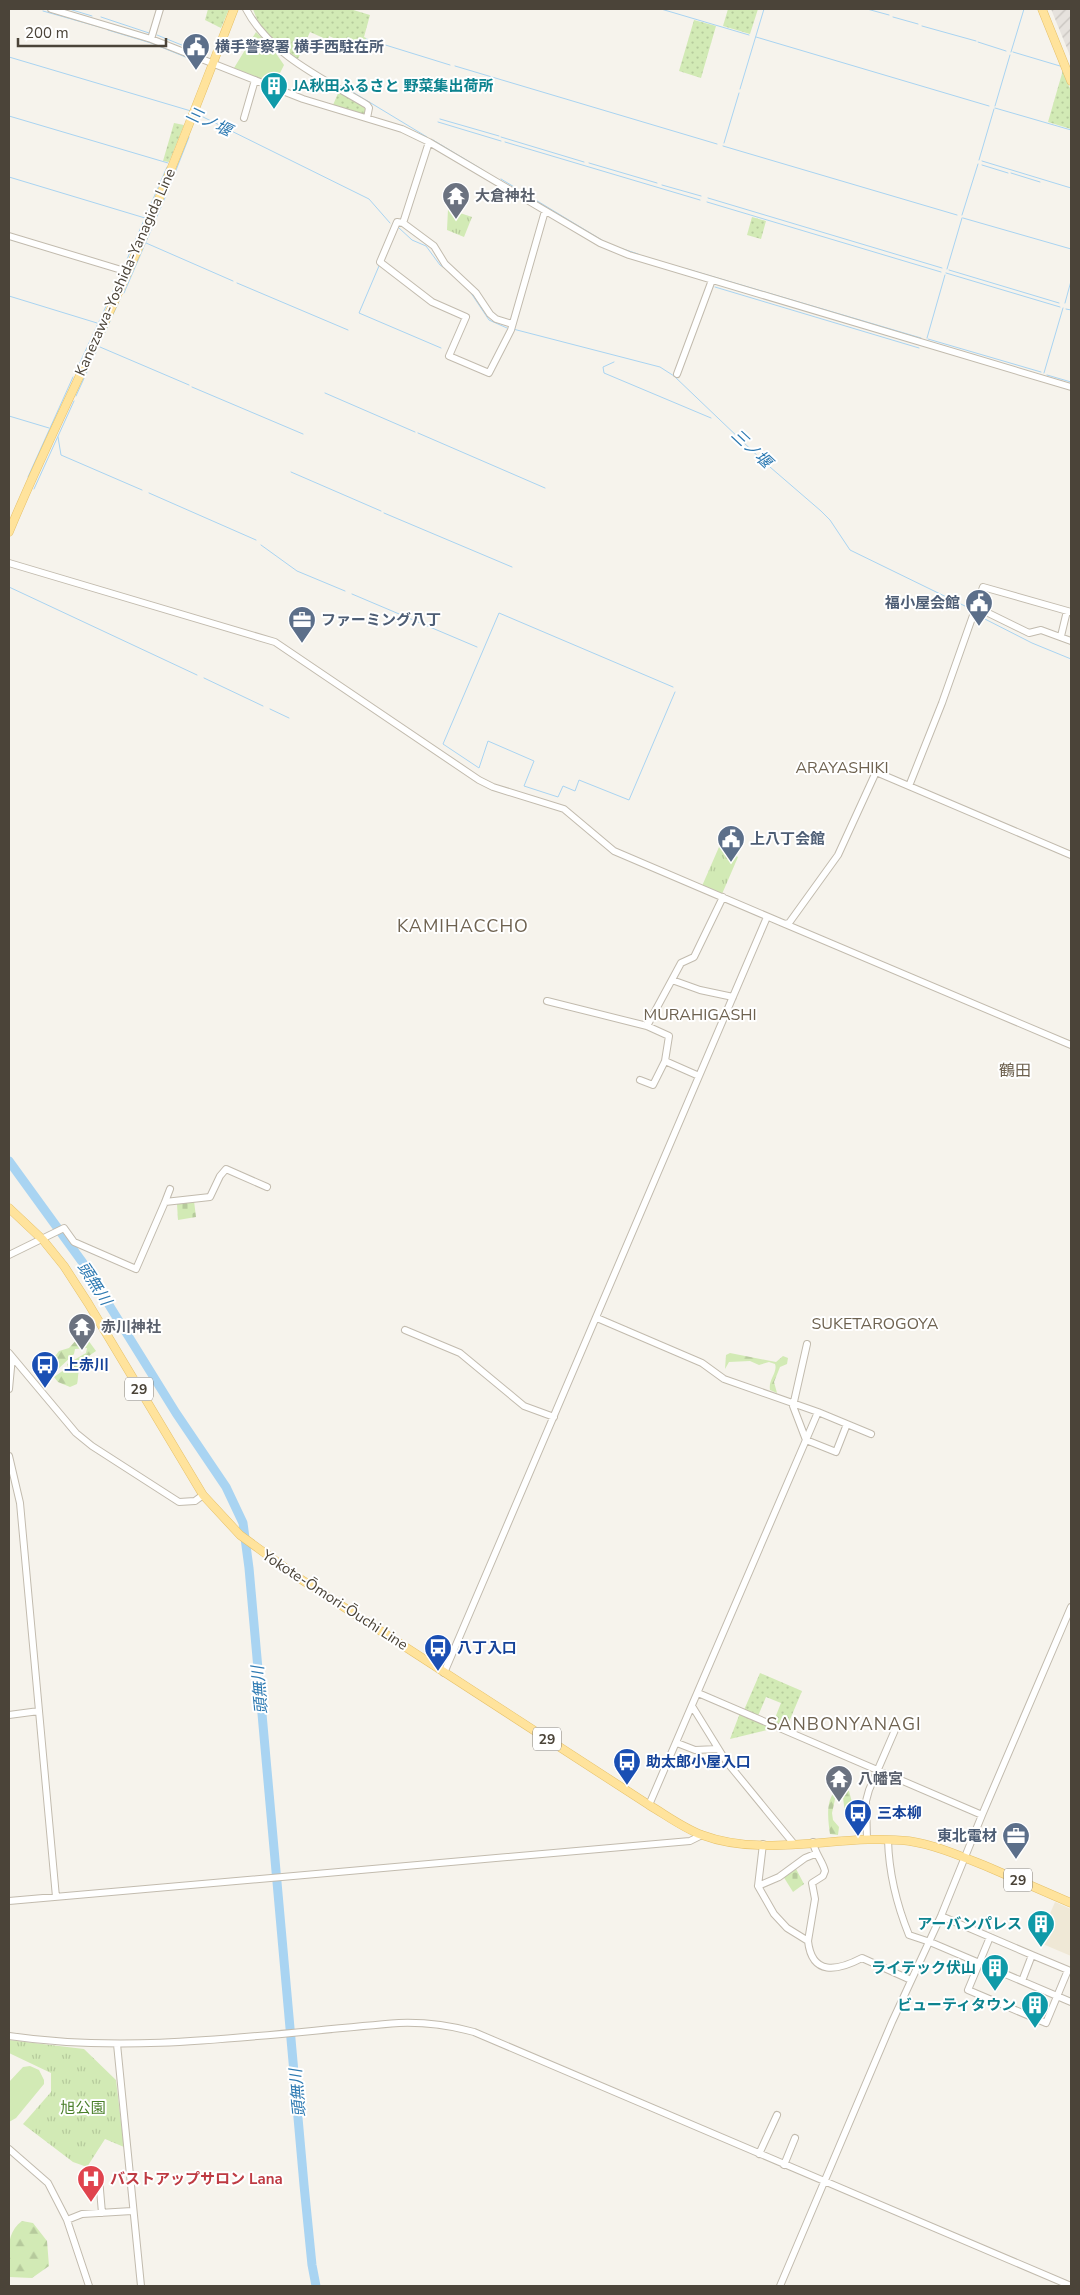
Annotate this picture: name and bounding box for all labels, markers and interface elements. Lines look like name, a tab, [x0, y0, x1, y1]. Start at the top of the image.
scale bar	[18, 15, 165, 47]
text: 200 m	[25, 23, 69, 43]
public building icon: 横手警察署 横手西駐在所	[181, 32, 211, 71]
place label: 横手警察署 横手西駐在所	[215, 37, 384, 57]
building icon: JA秋田ふるさと 野菜集出荷所	[259, 71, 289, 110]
place label: JA秋田ふるさと 野菜集出荷所	[292, 76, 494, 96]
water label: 三ノ堰	[182, 102, 238, 143]
street label: Kanezawa-Yoshida-Yanagida Line	[70, 165, 180, 379]
temple icon: 大倉神社	[441, 181, 471, 220]
place label: 大倉神社	[475, 186, 535, 206]
water label: 三ノ堰	[726, 424, 779, 475]
public building icon: 福小屋会館	[964, 588, 994, 627]
place label: 福小屋会館	[884, 593, 960, 613]
office icon: ファーミング八丁	[287, 605, 317, 644]
place label: ファーミング八丁	[321, 610, 441, 630]
district label: ARAYASHIKI	[795, 757, 889, 779]
public building icon: 上八丁会館	[716, 824, 746, 863]
place label: 上八丁会館	[750, 829, 825, 849]
district label: KAMIHACCHO	[397, 914, 529, 938]
district label: MURAHIGASHI	[643, 1004, 757, 1026]
district label: 鶴田	[999, 1060, 1031, 1082]
water label: 頭無川	[72, 1257, 118, 1311]
temple icon: 赤川神社	[67, 1312, 97, 1351]
district label: SUKETAROGOYA	[812, 1313, 939, 1335]
place label: 赤川神社	[101, 1317, 161, 1337]
bus stop icon: 上赤川	[30, 1350, 60, 1389]
place label: 上赤川	[64, 1355, 109, 1375]
road number: 29	[125, 1378, 153, 1400]
street label: Yokote-Ōmori-Ōuchi Line	[257, 1545, 412, 1655]
bus stop icon: 八丁入口	[423, 1633, 453, 1672]
place label: 八丁入口	[457, 1638, 517, 1658]
water label: 頭無川	[247, 1663, 273, 1715]
district label: SANBONYANAGI	[766, 1712, 922, 1736]
road number: 29	[533, 1728, 561, 1750]
bus stop icon: 助太郎小屋入口	[612, 1747, 642, 1786]
place label: 助太郎小屋入口	[646, 1752, 751, 1772]
temple icon: 八幡宮	[824, 1764, 854, 1803]
place label: 八幡宮	[858, 1769, 903, 1789]
bus stop icon: 三本柳	[843, 1798, 873, 1837]
place label: 三本柳	[877, 1803, 922, 1823]
office icon: 東北電材	[1001, 1821, 1031, 1860]
place label: 東北電材	[937, 1826, 997, 1846]
road number: 29	[1004, 1868, 1032, 1892]
building icon: アーバンパレス	[1026, 1909, 1056, 1948]
place label: アーバンパレス	[917, 1914, 1022, 1934]
building icon: ライテック伏山	[980, 1953, 1010, 1992]
place label: ライテック伏山	[871, 1958, 976, 1978]
building icon: ビューティタウン	[1020, 1990, 1050, 2029]
place label: ビューティタウン	[897, 1995, 1016, 2015]
water label: 頭無川	[285, 2066, 311, 2118]
park label: 旭公園	[60, 2098, 106, 2118]
hospital icon: バストアップサロン Lana	[76, 2164, 106, 2203]
place label: バストアップサロン Lana	[110, 2169, 283, 2189]

